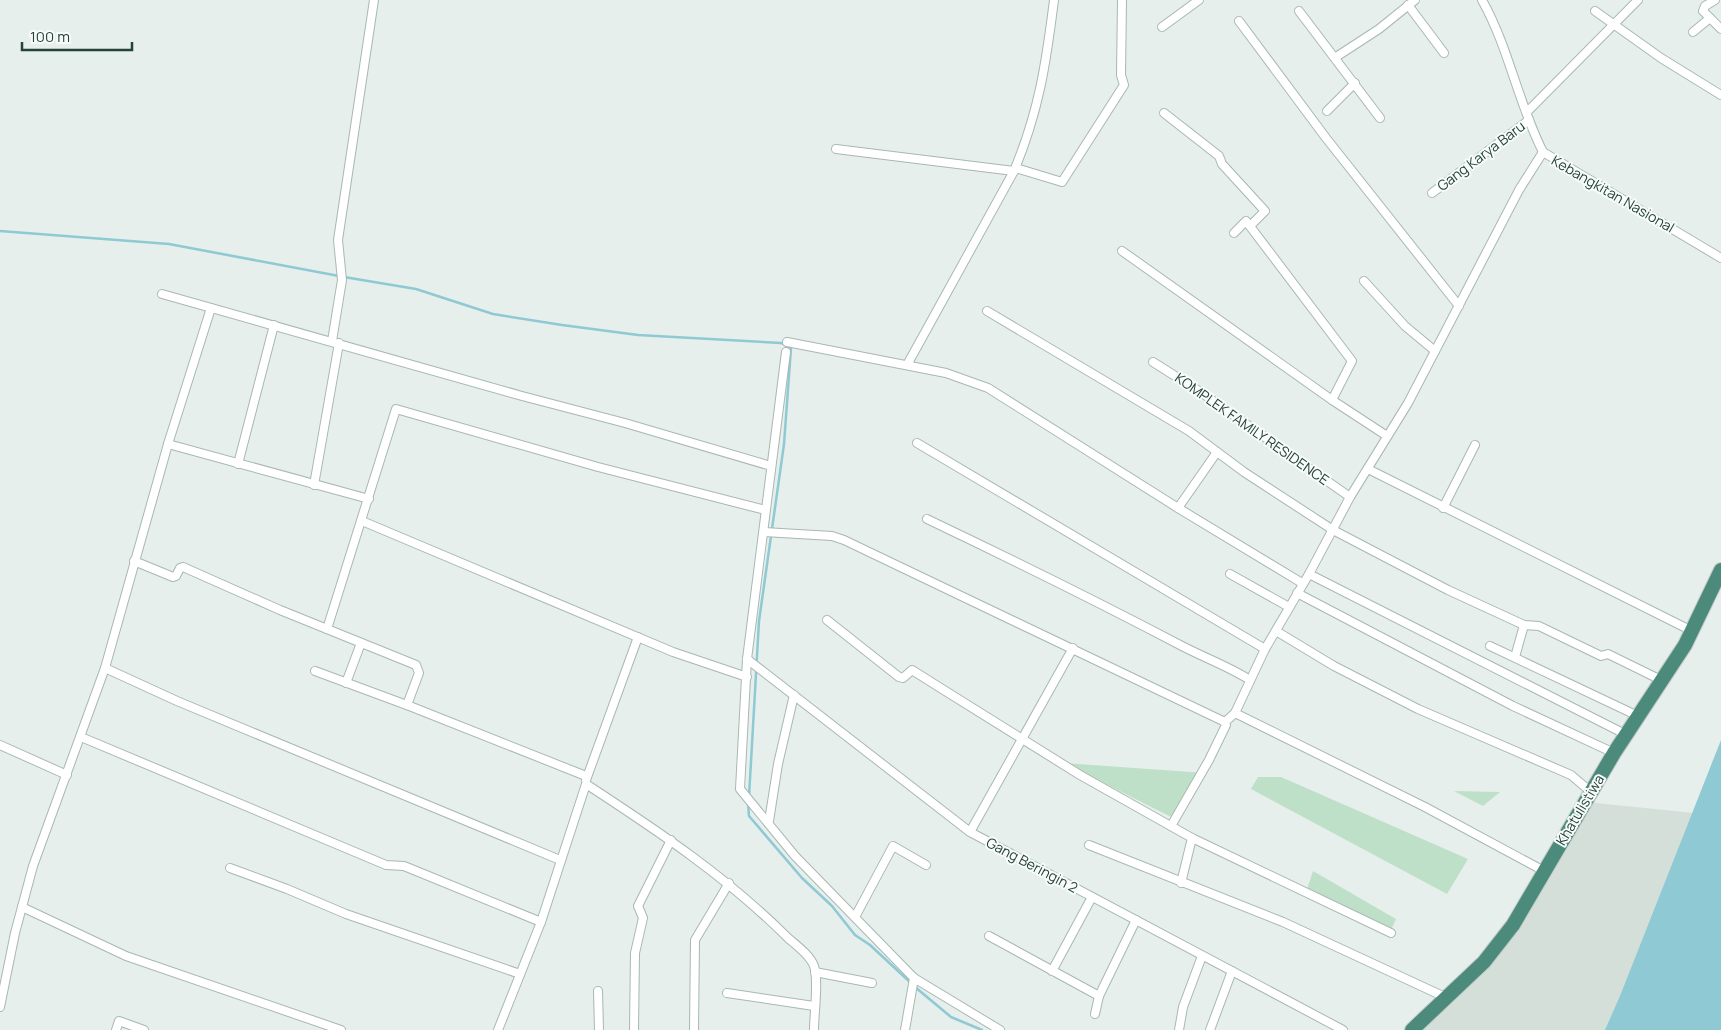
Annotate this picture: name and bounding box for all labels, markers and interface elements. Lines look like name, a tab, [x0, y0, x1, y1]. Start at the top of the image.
scale bar	[22, 20, 132, 52]
text: 100 m	[30, 26, 70, 47]
street label: Gang Karya Baru	[1433, 116, 1529, 195]
street label: Kebangkitan Nasional	[1548, 151, 1678, 237]
street label: KOMPLEK FAMILY RESIDENCE	[1171, 368, 1333, 489]
street label: Khatulistiwa	[1551, 771, 1608, 849]
street label: Gang Beringin 2	[983, 832, 1081, 897]

